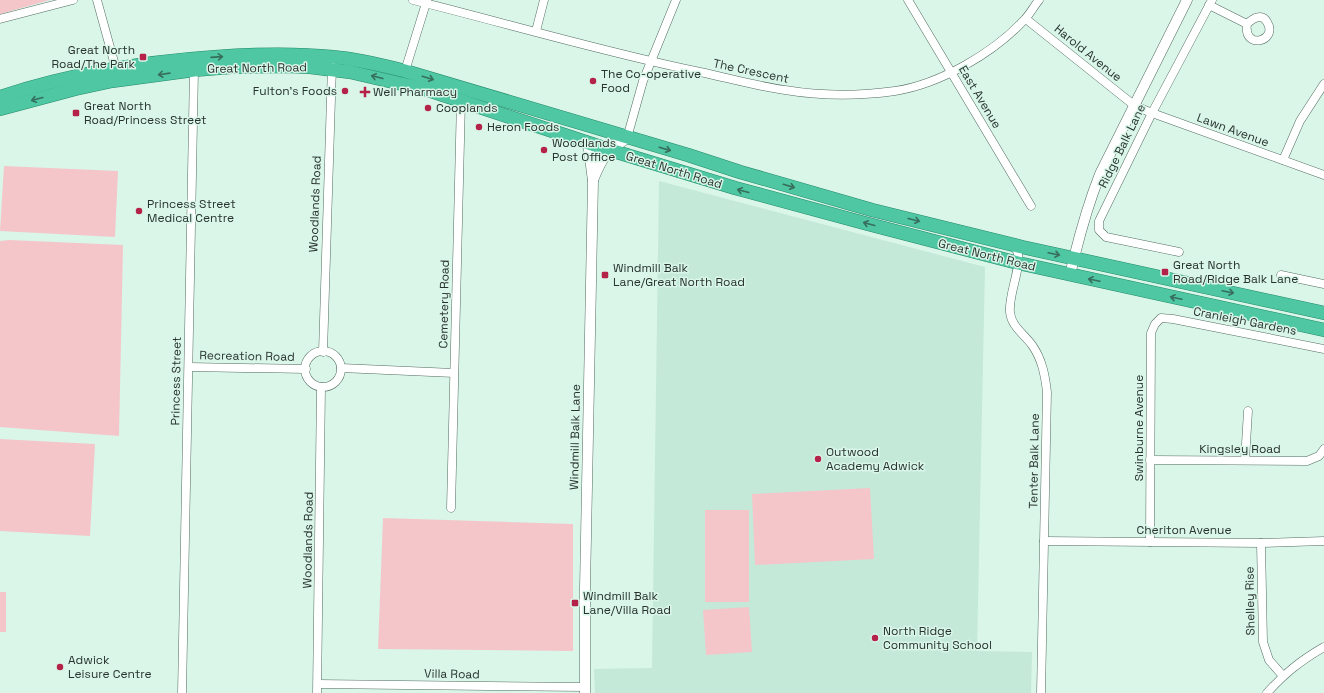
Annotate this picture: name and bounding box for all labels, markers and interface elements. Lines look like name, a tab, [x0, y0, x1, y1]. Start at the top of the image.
street label: Harold Avenue	[1051, 21, 1125, 85]
place label: Great North Road/The Park	[51, 42, 136, 72]
marker: Great North Road/The Park	[138, 52, 148, 62]
one-way arrow	[210, 53, 223, 60]
street label: The Crescent	[712, 55, 790, 87]
street label: Great North Road	[207, 59, 307, 77]
street label: East Avenue	[955, 63, 1005, 131]
place label: The Co-operative Food	[601, 66, 701, 96]
one-way arrow	[158, 70, 171, 78]
one-way arrow	[371, 73, 384, 81]
one-way arrow	[421, 75, 434, 82]
marker: The Co-operative Food	[588, 76, 598, 86]
place label: Fulton's Foods	[253, 83, 337, 99]
place label: Well Pharmacy	[373, 84, 457, 100]
marker: Fulton's Foods	[340, 86, 350, 96]
marker: Well Pharmacy	[360, 87, 370, 97]
one-way arrow	[30, 95, 43, 103]
place label: Great North Road/Princess Street	[84, 98, 207, 128]
place label: Cooplands	[436, 100, 498, 116]
street label: Ridge Balk Lane	[1095, 101, 1149, 191]
marker: Cooplands	[423, 103, 433, 113]
marker: Great North Road/Princess Street	[71, 108, 81, 118]
street label: Lawn Avenue	[1195, 110, 1271, 150]
place label: Heron Foods	[487, 119, 559, 135]
marker: Heron Foods	[474, 122, 484, 132]
place label: Woodlands Post Office	[552, 135, 616, 165]
marker: Woodlands Post Office	[539, 145, 549, 155]
one-way arrow	[658, 145, 671, 153]
street label: Great North Road	[624, 148, 724, 192]
street label: Woodlands Road	[305, 155, 325, 253]
one-way arrow	[782, 183, 795, 190]
one-way arrow	[737, 186, 750, 194]
place label: Princess Street Medical Centre	[147, 196, 236, 226]
marker: Princess Street Medical Centre	[134, 206, 144, 216]
one-way arrow	[908, 217, 921, 225]
one-way arrow	[863, 220, 876, 228]
street label: Great North Road	[937, 235, 1037, 275]
one-way arrow	[1048, 250, 1061, 258]
place label: Great North Road/Ridge Balk Lane	[1173, 257, 1298, 287]
street label: Cemetery Road	[435, 259, 453, 349]
place label: Windmill Balk Lane/Great North Road	[613, 260, 745, 290]
marker: Great North Road/Ridge Balk Lane	[1160, 267, 1170, 277]
marker: Windmill Balk Lane/Great North Road	[600, 270, 610, 280]
one-way arrow	[1088, 275, 1101, 283]
one-way arrow	[1221, 288, 1234, 296]
one-way arrow	[1170, 293, 1183, 301]
street label: Cranleigh Gardens	[1192, 303, 1298, 339]
street label: Princess Street	[167, 337, 185, 425]
street label: Recreation Road	[199, 347, 295, 365]
street label: Swinburne Avenue	[1131, 375, 1147, 481]
street label: Windmill Balk Lane	[566, 384, 584, 490]
street label: Tenter Balk Lane	[1025, 413, 1043, 509]
street label: Kingsley Road	[1199, 441, 1281, 457]
place label: Outwood Academy Adwick	[826, 444, 925, 474]
marker: Outwood Academy Adwick	[813, 454, 823, 464]
street label: Woodlands Road	[299, 492, 317, 588]
street label: Cheriton Avenue	[1136, 522, 1232, 538]
street label: Shelley Rise	[1241, 566, 1259, 636]
place label: Windmill Balk Lane/Villa Road	[583, 588, 671, 618]
marker: Windmill Balk Lane/Villa Road	[570, 598, 580, 608]
place label: North Ridge Community School	[883, 623, 992, 653]
marker: North Ridge Community School	[870, 633, 880, 643]
place label: Adwick Leisure Centre	[68, 652, 152, 682]
marker: Adwick Leisure Centre	[55, 662, 65, 672]
street label: Villa Road	[424, 666, 480, 682]

